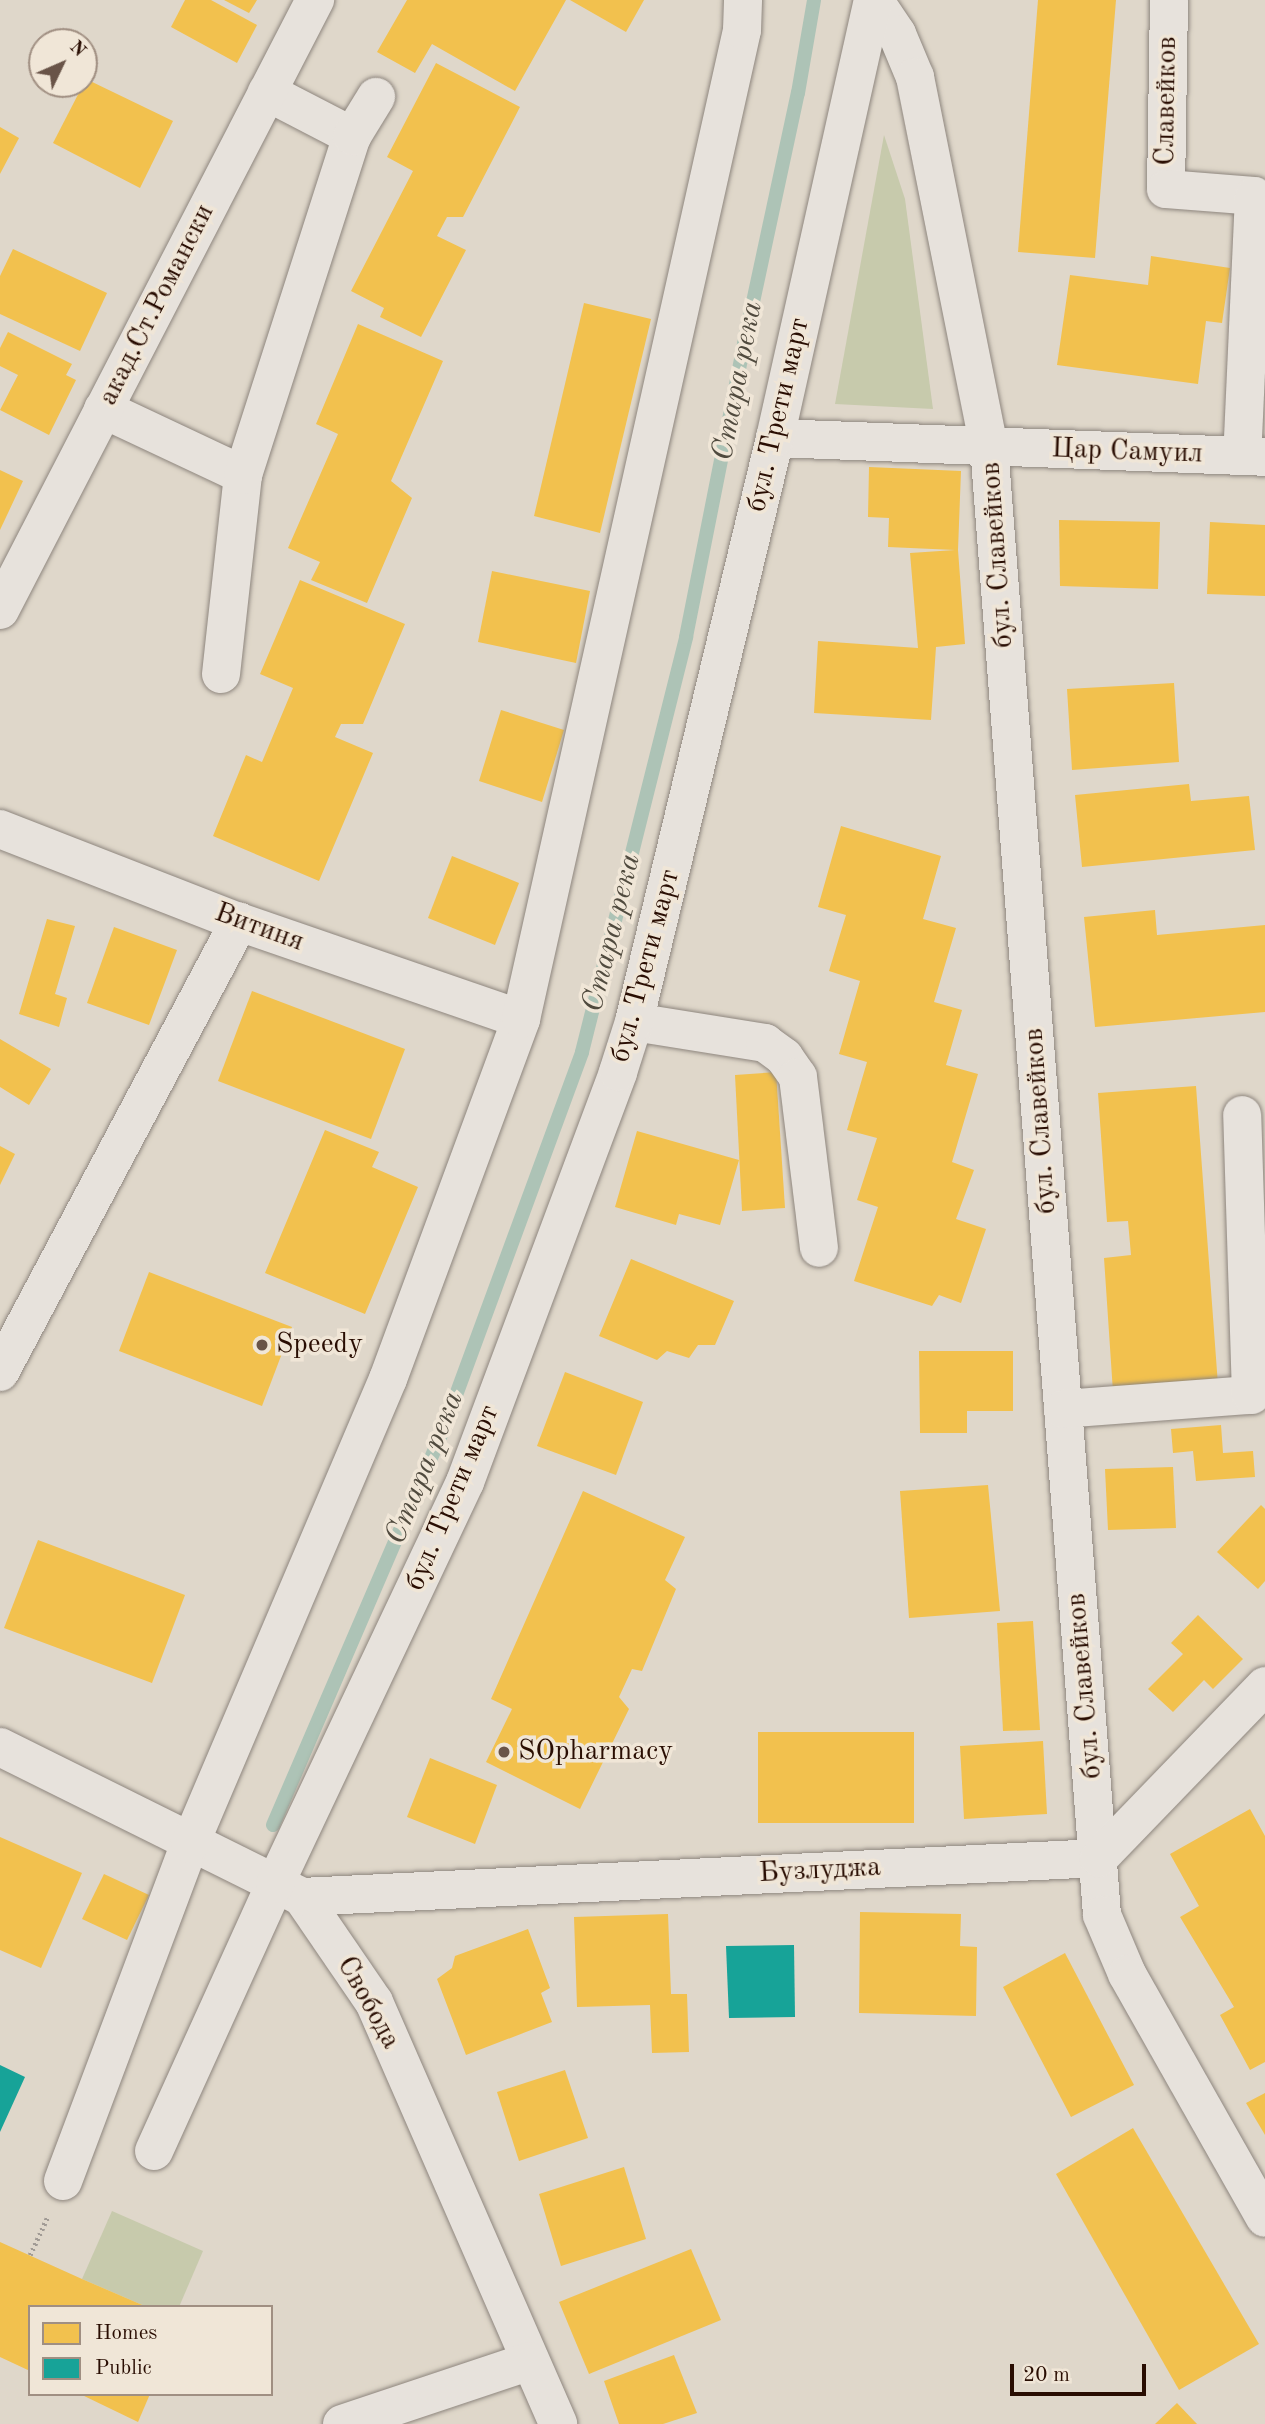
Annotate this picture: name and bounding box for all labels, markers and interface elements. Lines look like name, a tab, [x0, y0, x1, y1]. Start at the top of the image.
north arrow	[28, 28, 98, 98]
street label: Славейков	[1149, 36, 1185, 166]
text: N	[65, 38, 89, 61]
street label: акад.Ст.Романски	[92, 199, 222, 411]
water label: Стара река	[705, 298, 771, 464]
street label: бул. Трети март	[740, 315, 818, 515]
street label: Цар Самуил	[1051, 433, 1203, 471]
street label: бул. Славейков	[975, 461, 1021, 649]
water label: Стара река	[575, 850, 649, 1016]
street label: бул. Трети март	[604, 866, 688, 1066]
street label: Витиня	[210, 896, 308, 960]
street label: бул. Славейков	[1018, 1027, 1064, 1215]
place label: Speedy	[276, 1328, 363, 1362]
marker: Speedy	[254, 1337, 270, 1353]
water label: Стара река	[378, 1386, 472, 1550]
street label: бул. Трети март	[399, 1400, 507, 1596]
street label: бул. Славейков	[1060, 1592, 1110, 1780]
place label: SOpharmacy	[518, 1735, 673, 1769]
marker: SOpharmacy	[496, 1744, 512, 1760]
street label: Бузлуджа	[758, 1851, 882, 1891]
street label: Свобода	[329, 1951, 407, 2055]
legend	[28, 2305, 273, 2396]
text: Homes	[95, 2323, 157, 2344]
scale bar	[1013, 2350, 1150, 2394]
text: Public	[95, 2358, 152, 2379]
text: 20 m	[1023, 2365, 1070, 2386]

